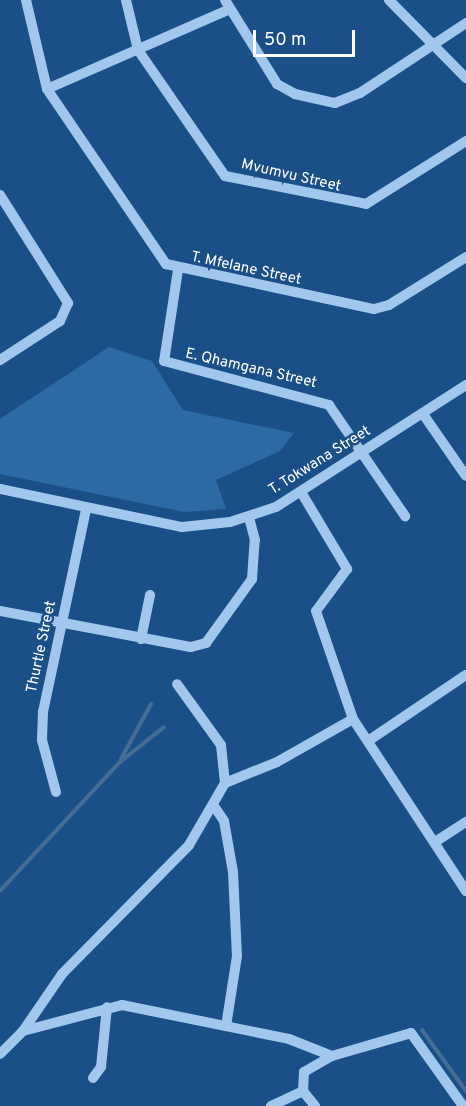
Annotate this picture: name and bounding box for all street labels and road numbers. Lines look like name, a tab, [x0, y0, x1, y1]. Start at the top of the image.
street label: Mvumvu Street	[239, 156, 343, 196]
street label: T. Mfelane Street	[189, 249, 303, 289]
street label: E. Qhamgana Street	[184, 345, 318, 393]
street label: T. Tokwana Street	[265, 422, 375, 500]
street label: Thurtle Street	[23, 599, 61, 695]

